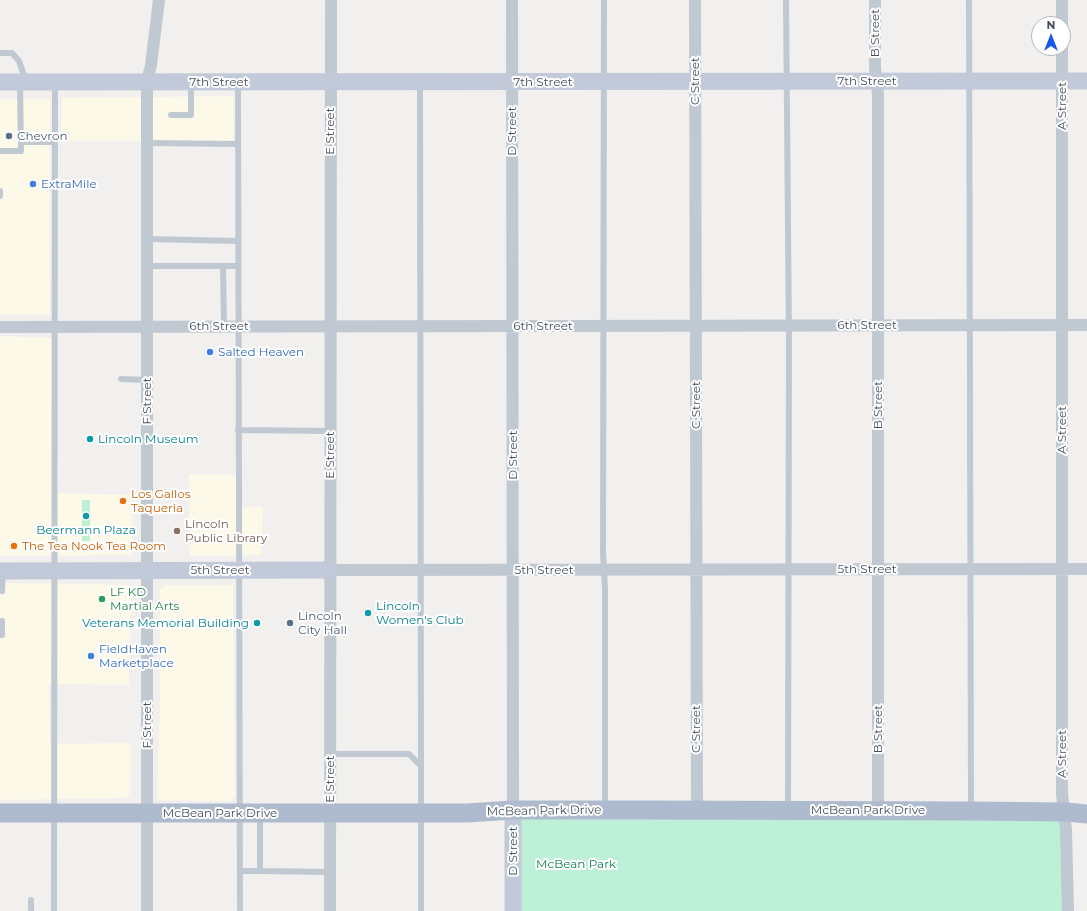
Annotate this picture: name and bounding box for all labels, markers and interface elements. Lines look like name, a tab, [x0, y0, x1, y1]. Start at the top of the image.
street label: B Street	[868, 9, 882, 57]
north arrow	[1031, 16, 1071, 56]
text: N	[1047, 18, 1055, 32]
street label: C Street	[688, 57, 702, 105]
street label: 7th Street	[837, 74, 897, 88]
street label: 7th Street	[189, 75, 249, 89]
street label: 7th Street	[513, 75, 573, 89]
street label: A Street	[1055, 82, 1069, 130]
street label: D Street	[505, 106, 519, 156]
street label: E Street	[323, 107, 337, 155]
place label: Chevron	[17, 129, 68, 143]
marker: Chevron	[4, 131, 14, 141]
place label: ExtraMile	[41, 177, 97, 191]
marker: ExtraMile	[28, 179, 38, 189]
street label: 6th Street	[837, 318, 897, 332]
street label: 6th Street	[189, 319, 249, 333]
street label: 6th Street	[513, 319, 573, 333]
place label: Salted Heaven	[218, 345, 304, 359]
marker: Salted Heaven	[205, 347, 215, 357]
street label: F Street	[140, 377, 154, 425]
street label: C Street	[689, 381, 703, 429]
street label: B Street	[871, 381, 885, 429]
street label: A Street	[1055, 406, 1069, 454]
street label: D Street	[506, 430, 520, 480]
street label: E Street	[323, 431, 337, 479]
place label: Lincoln Museum	[98, 432, 198, 446]
marker: Lincoln Museum	[85, 434, 95, 444]
place label: Los Gallos Taqueria	[131, 487, 191, 515]
marker: Los Gallos Taqueria	[118, 496, 128, 506]
marker: Beermann Plaza	[81, 511, 91, 521]
place label: Lincoln Public Library	[185, 517, 267, 545]
place label: Beermann Plaza	[36, 523, 136, 537]
marker: Lincoln Public Library	[172, 526, 182, 536]
place label: The Tea Nook Tea Room	[22, 539, 166, 553]
marker: The Tea Nook Tea Room	[9, 541, 19, 551]
street label: 5th Street	[837, 562, 897, 576]
street label: 5th Street	[190, 563, 250, 577]
street label: 5th Street	[514, 563, 574, 577]
place label: LF KD Martial Arts	[110, 585, 179, 613]
marker: LF KD Martial Arts	[97, 594, 107, 604]
place label: Lincoln Women's Club	[376, 599, 464, 627]
marker: Lincoln Women's Club	[363, 608, 373, 618]
place label: Lincoln City Hall	[298, 609, 347, 637]
place label: Veterans Memorial Building	[82, 616, 249, 630]
marker: Veterans Memorial Building	[252, 618, 262, 628]
marker: Lincoln City Hall	[285, 618, 295, 628]
place label: FieldHaven Marketplace	[99, 642, 174, 670]
marker: FieldHaven Marketplace	[86, 651, 96, 661]
street label: F Street	[140, 701, 154, 749]
street label: C Street	[689, 705, 703, 753]
street label: B Street	[871, 705, 885, 753]
street label: A Street	[1055, 730, 1069, 778]
street label: E Street	[323, 755, 337, 803]
street label: McBean Park Drive	[487, 803, 601, 819]
street label: McBean Park Drive	[811, 803, 925, 817]
street label: McBean Park Drive	[163, 806, 277, 820]
street label: D Street	[506, 826, 520, 876]
park label: McBean Park	[536, 857, 616, 871]

